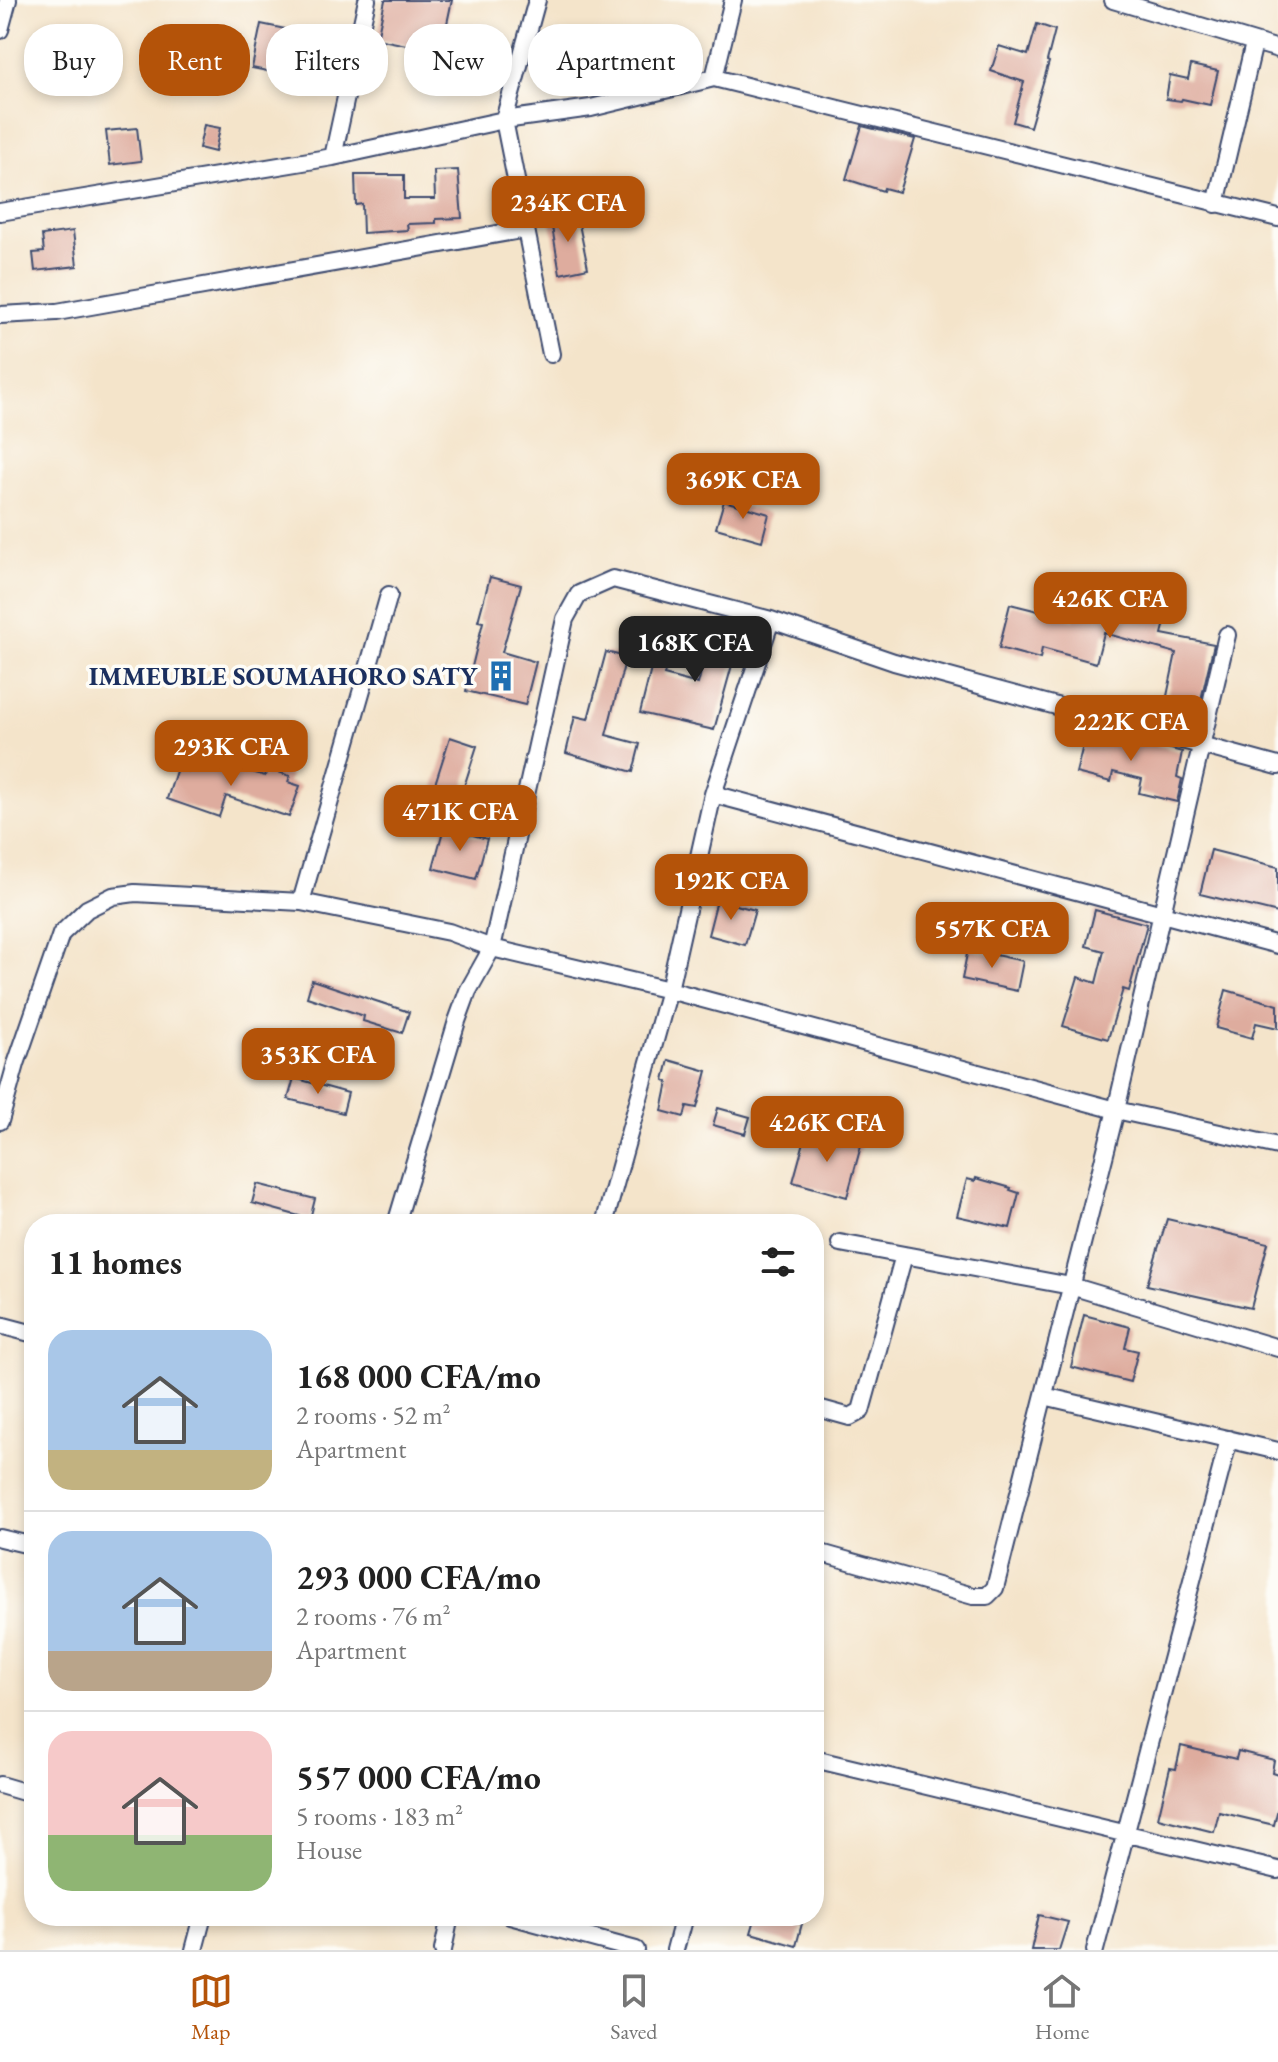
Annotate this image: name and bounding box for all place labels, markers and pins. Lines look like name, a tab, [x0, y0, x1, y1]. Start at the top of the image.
pin: 234K CFA	[485, 176, 651, 244]
pin: 369K CFA	[660, 453, 826, 521]
pin: 426K CFA	[1027, 572, 1193, 640]
pin: 168K CFA	[612, 616, 778, 684]
place label: IMMEUBLE SOUMAHORO SATY	[89, 659, 478, 693]
building icon: IMMEUBLE SOUMAHORO SATY	[484, 659, 518, 693]
pin: 222K CFA	[1048, 695, 1214, 763]
pin: 293K CFA	[148, 720, 314, 788]
pin: 471K CFA	[377, 785, 543, 853]
pin: 192K CFA	[648, 854, 814, 922]
pin: 557K CFA	[909, 902, 1075, 970]
pin: 353K CFA	[235, 1028, 401, 1096]
pin: 426K CFA	[744, 1096, 910, 1164]

